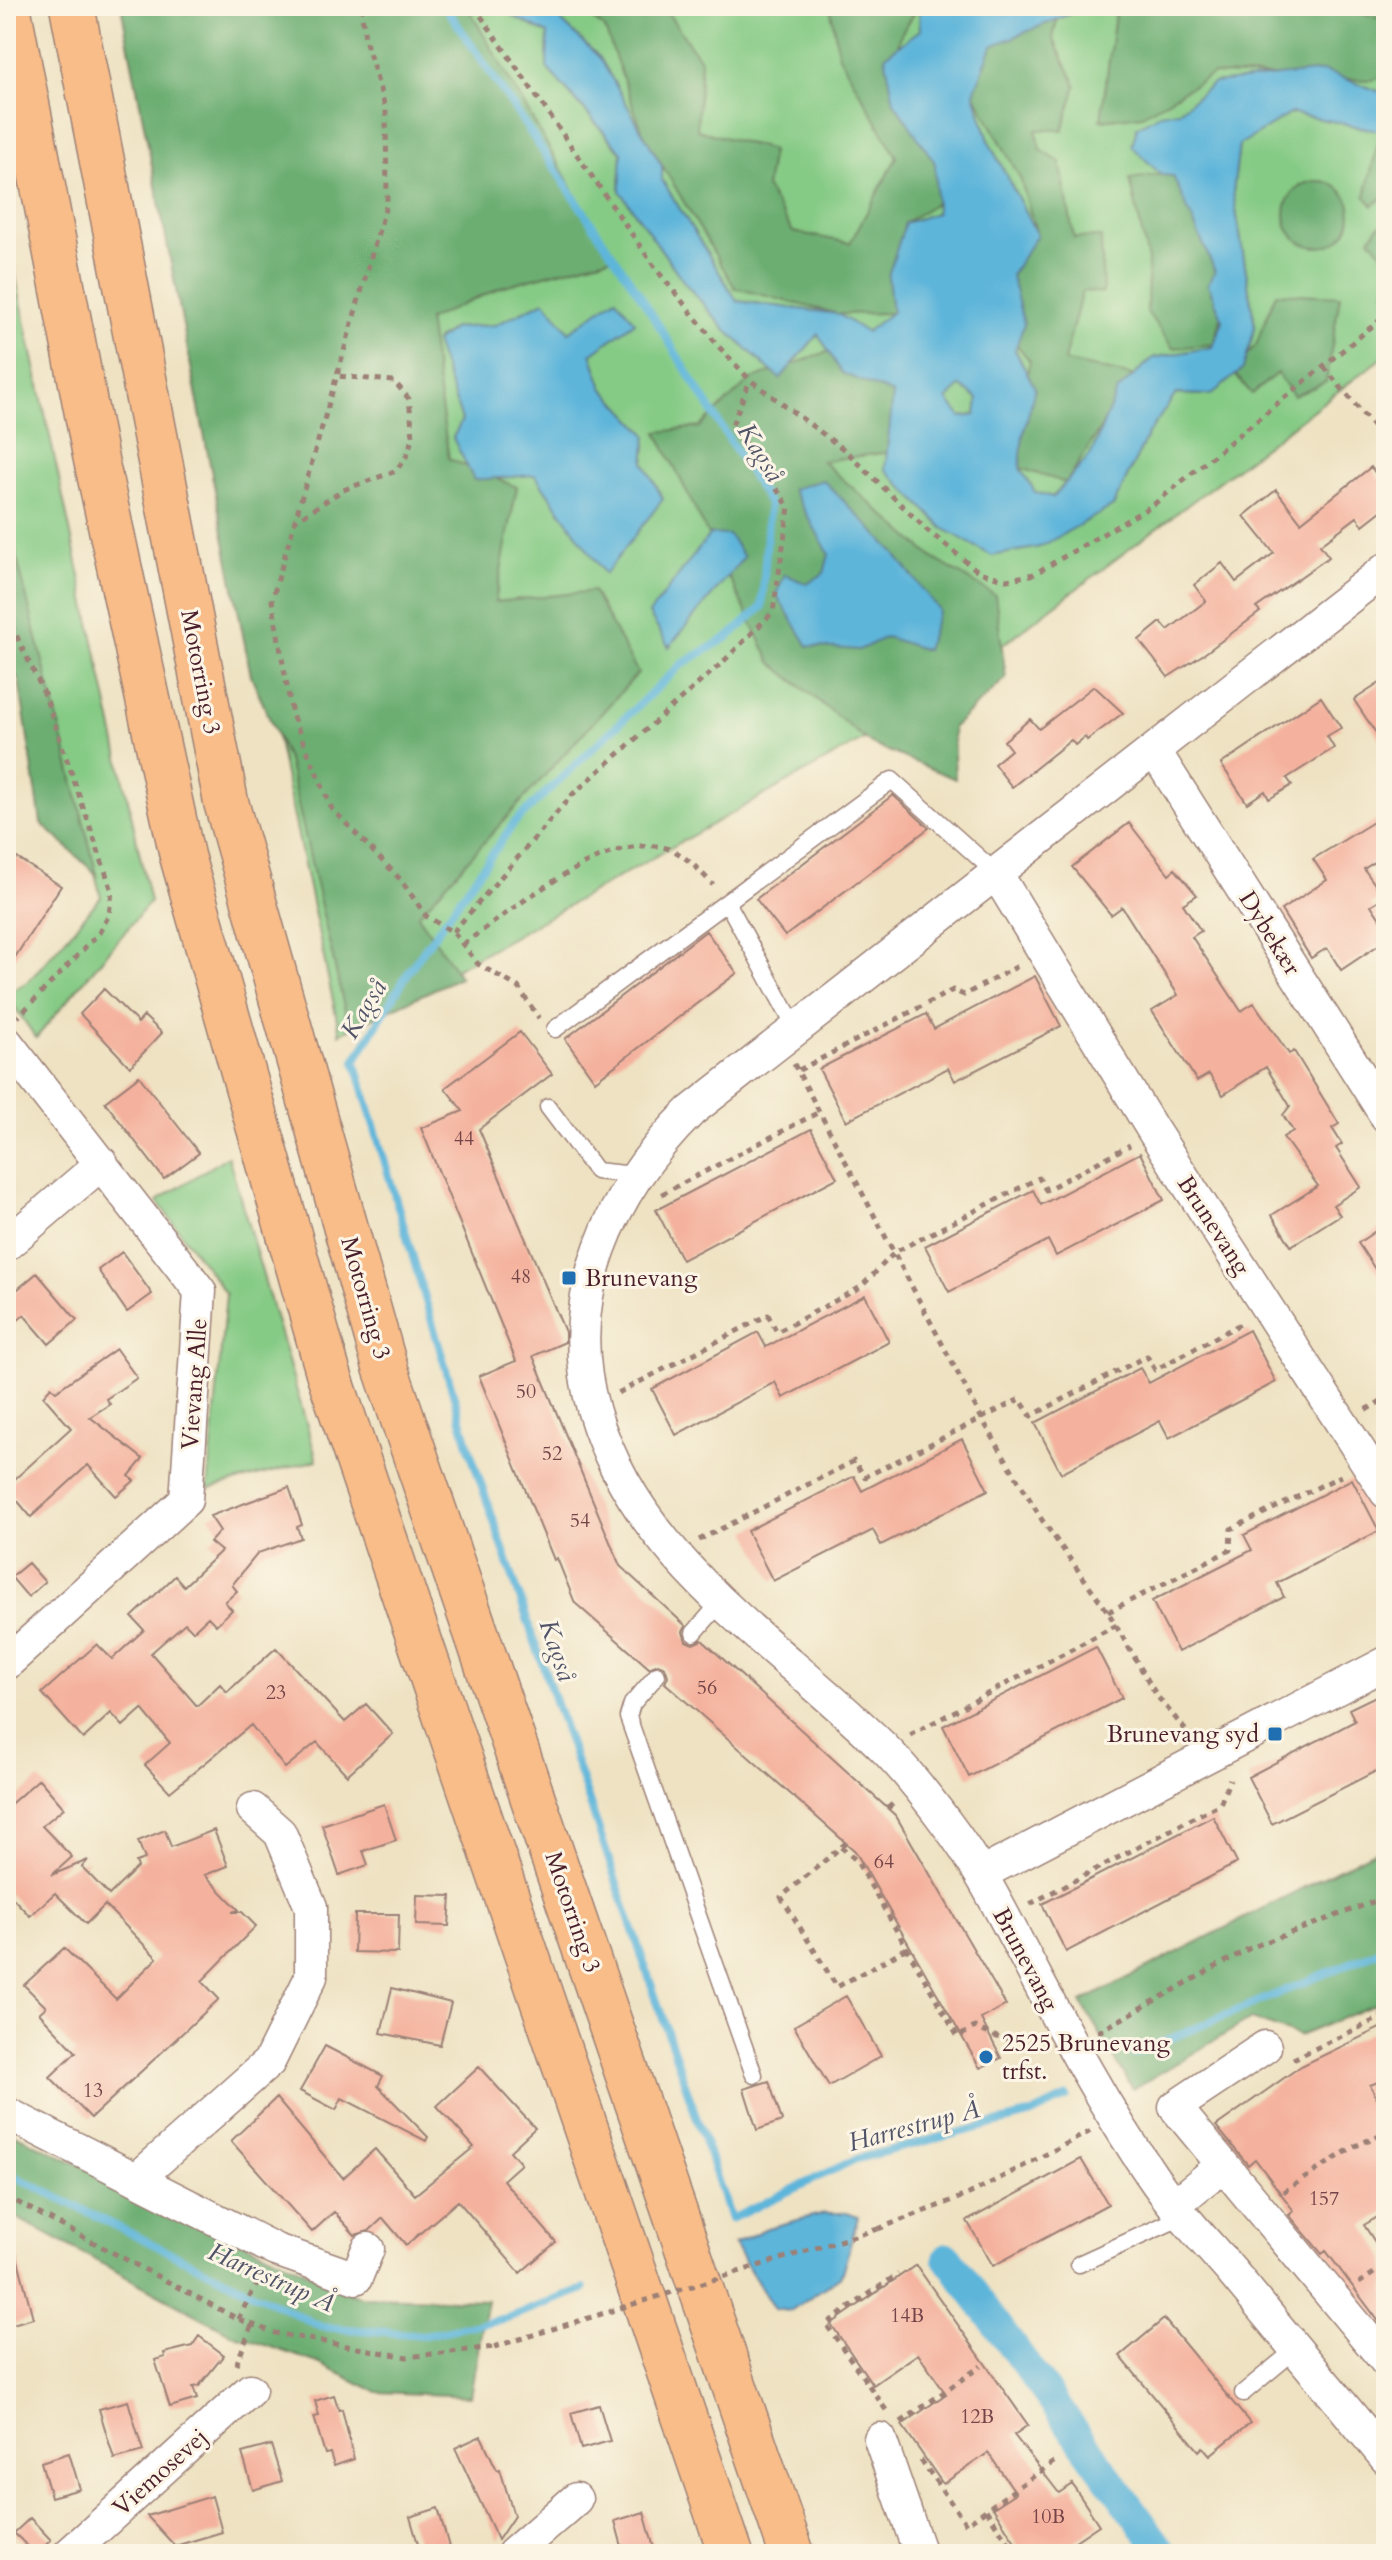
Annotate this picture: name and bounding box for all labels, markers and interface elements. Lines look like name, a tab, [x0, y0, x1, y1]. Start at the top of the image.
water label: Kagså	[729, 416, 793, 489]
street label: Motorring 3	[172, 607, 229, 737]
street label: Dybekær	[1231, 885, 1309, 982]
water label: Kagså	[332, 973, 395, 1045]
house number: 44	[454, 1125, 474, 1152]
street label: Brunevang	[1169, 1169, 1258, 1282]
street label: Motorring 3	[332, 1233, 399, 1363]
place label: Brunevang	[585, 1262, 698, 1295]
house number: 48	[511, 1263, 531, 1290]
marker: Brunevang	[560, 1269, 578, 1287]
street label: Vievang Alle	[173, 1317, 216, 1451]
house number: 50	[516, 1378, 536, 1405]
house number: 52	[542, 1440, 562, 1467]
house number: 54	[570, 1507, 590, 1534]
water label: Kagså	[531, 1615, 585, 1686]
house number: 56	[697, 1674, 717, 1701]
house number: 23	[266, 1679, 286, 1706]
place label: Brunevang syd	[1107, 1718, 1259, 1751]
marker: Brunevang syd	[1266, 1725, 1284, 1743]
street label: Motorring 3	[536, 1847, 609, 1977]
house number: 64	[874, 1848, 894, 1875]
street label: Brunevang	[985, 1902, 1067, 2017]
place label: 2525 Brunevang trfst.	[1002, 2027, 1171, 2088]
marker: 2525 Brunevang trfst.	[977, 2048, 995, 2066]
house number: 13	[83, 2077, 103, 2104]
water label: Harrestrup Å	[844, 2090, 984, 2160]
house number: 157	[1309, 2185, 1339, 2212]
water label: Harrestrup Å	[203, 2233, 341, 2321]
house number: 14B	[890, 2302, 924, 2329]
house number: 12B	[960, 2403, 994, 2430]
street label: Viemosevej	[106, 2421, 215, 2524]
house number: 10B	[1031, 2503, 1065, 2530]

